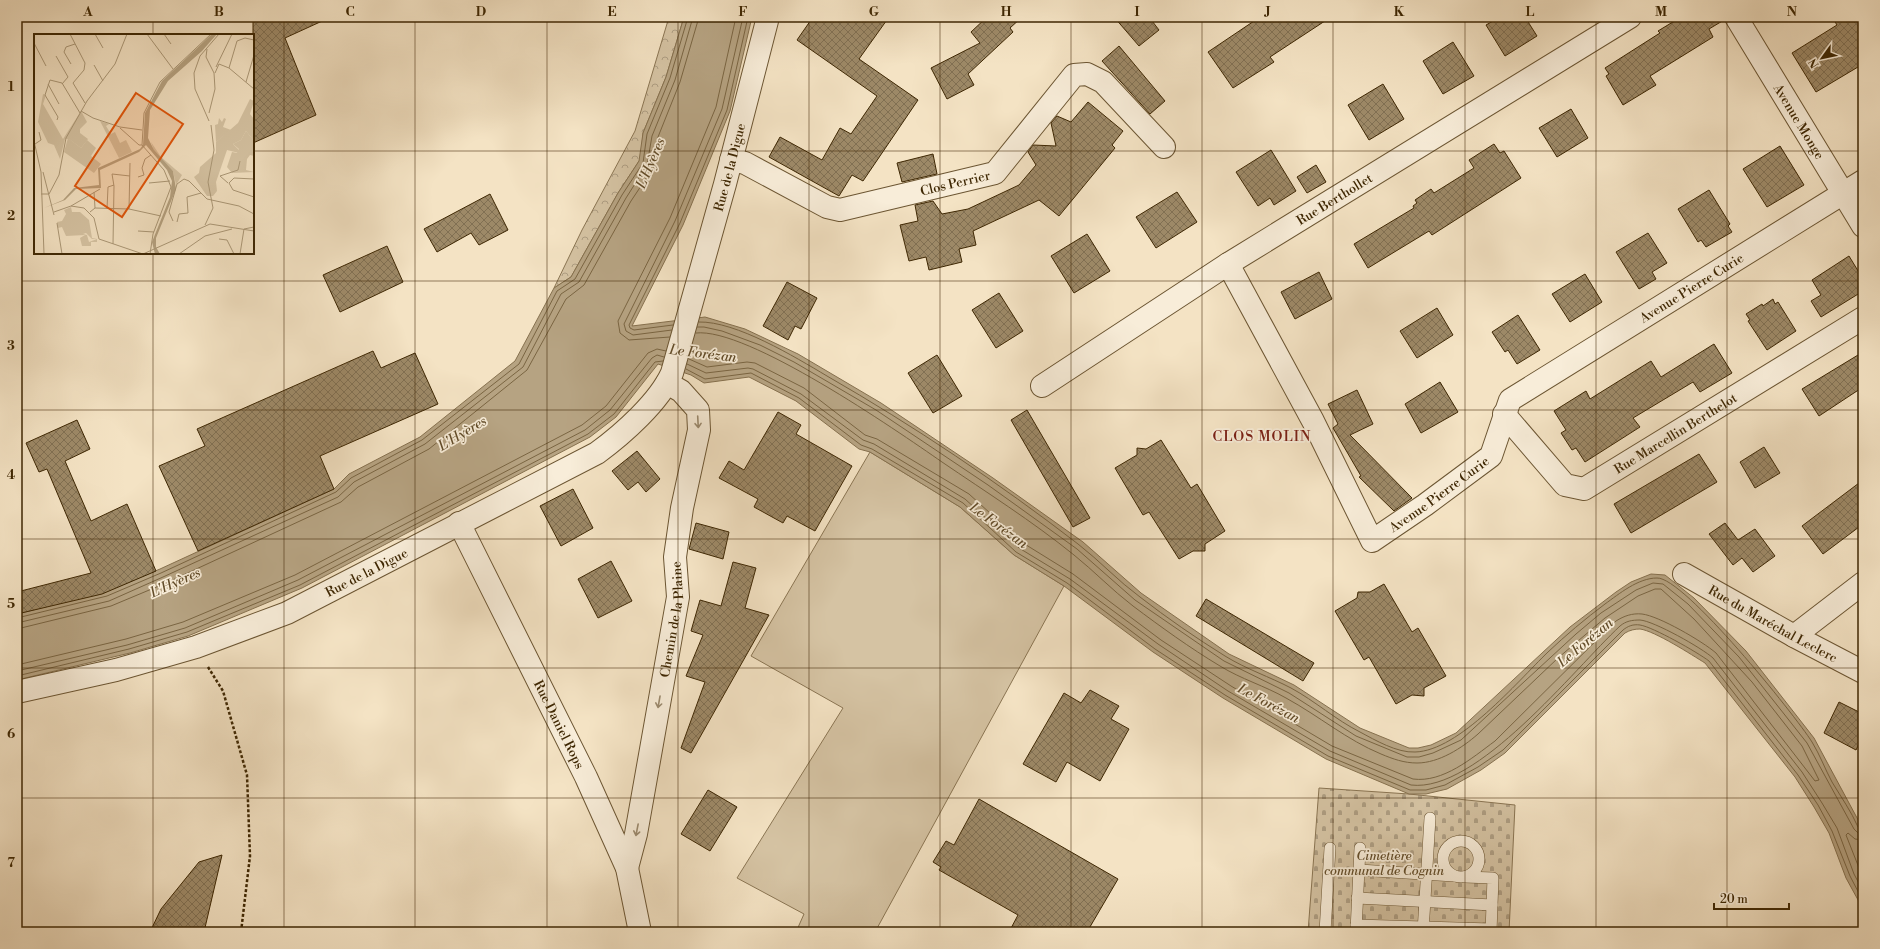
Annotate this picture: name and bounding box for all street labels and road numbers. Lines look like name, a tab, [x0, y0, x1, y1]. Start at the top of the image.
street label: Avenue Monge	[1769, 80, 1828, 163]
street label: Rue de la Digue	[711, 121, 749, 213]
street label: Clos Perrier	[919, 167, 992, 200]
street label: Rue Berthollet	[1294, 170, 1376, 229]
street label: Avenue Pierre Curie	[1636, 250, 1747, 327]
street label: Rue Marcellin Berthelot	[1611, 390, 1740, 478]
street label: Avenue Pierre Curie	[1386, 453, 1493, 537]
street label: Rue de la Digue	[323, 545, 411, 601]
street label: Chemin de la Plaine	[657, 560, 687, 679]
street label: Rue du Maréchal Leclerc	[1705, 582, 1840, 666]
street label: Rue Daniel Rops	[530, 678, 588, 772]

